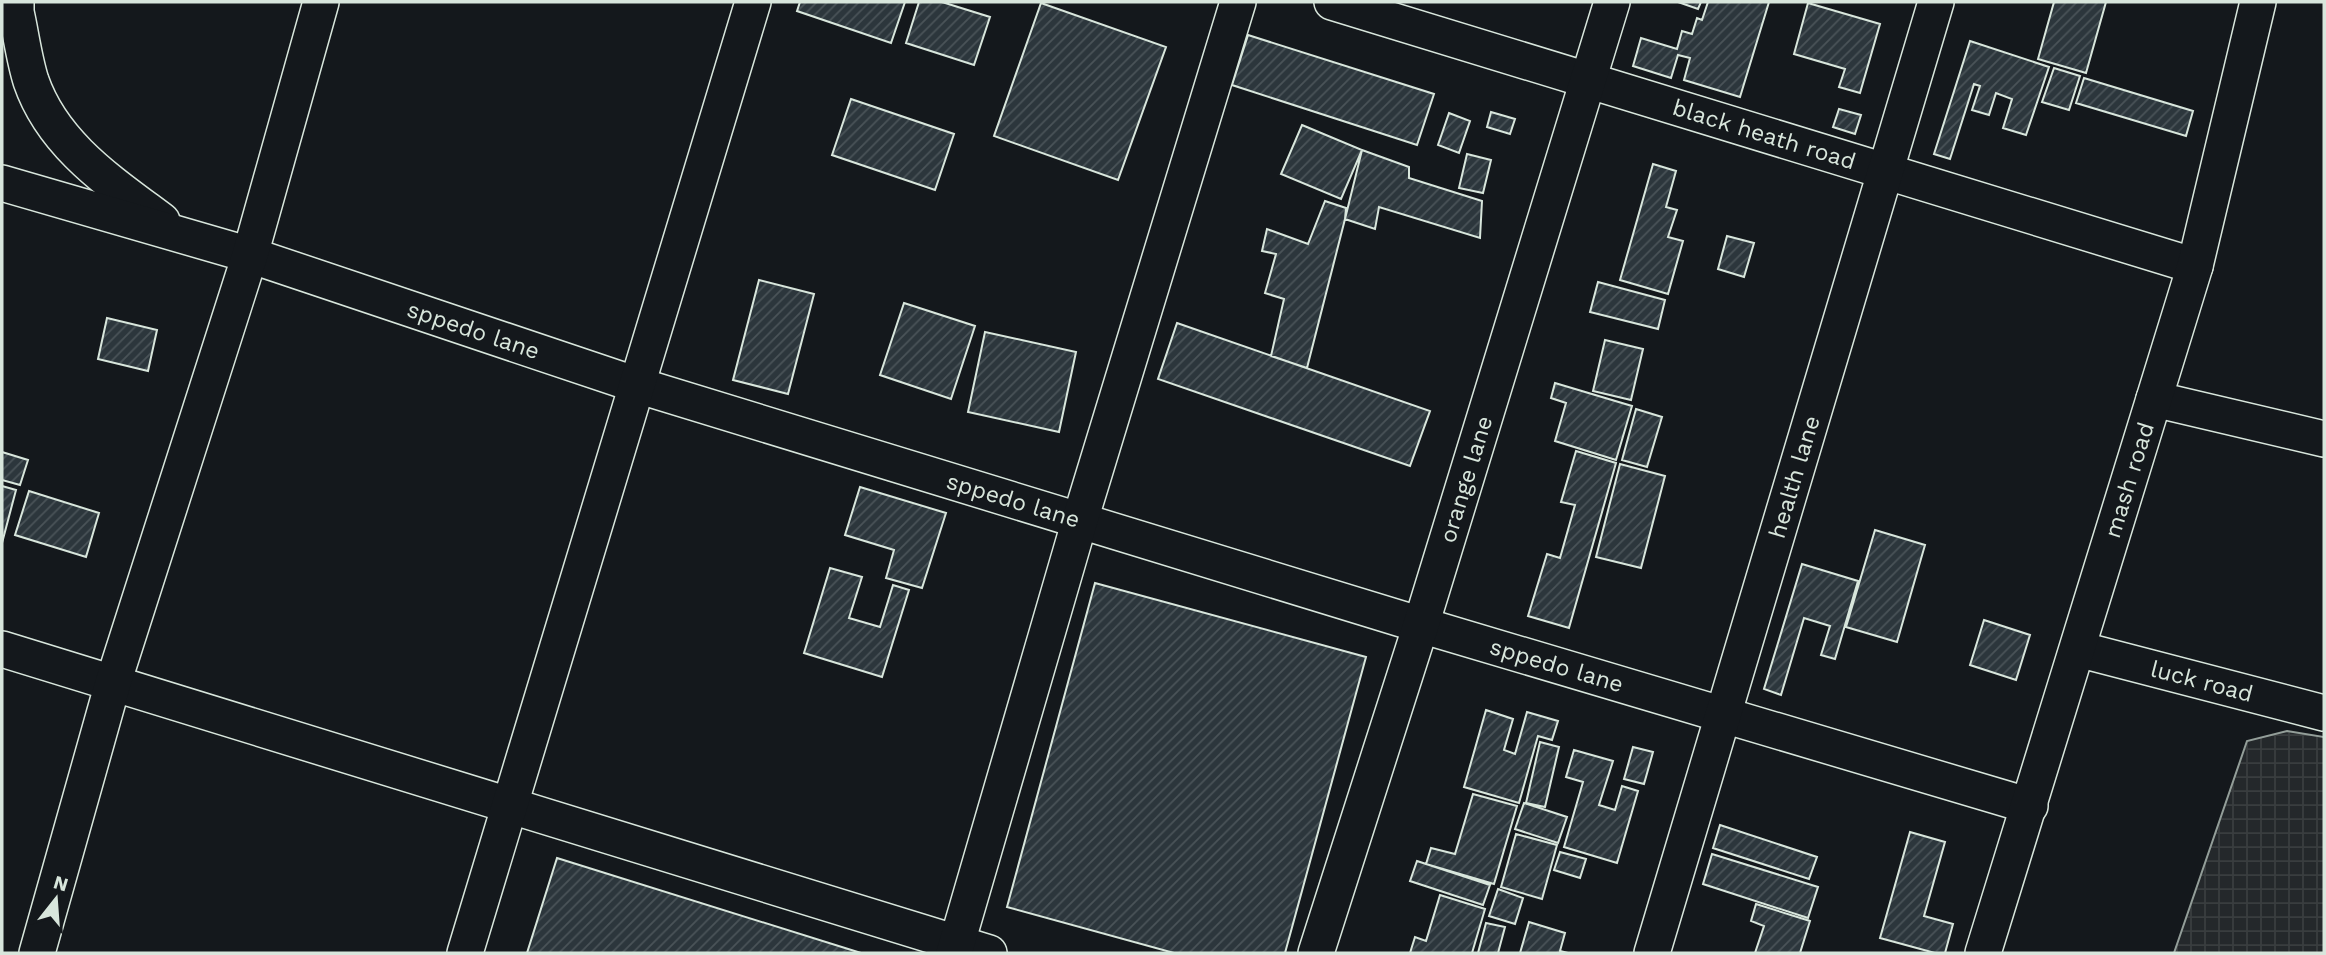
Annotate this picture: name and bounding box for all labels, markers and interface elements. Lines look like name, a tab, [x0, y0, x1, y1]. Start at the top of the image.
street label: black heath road	[1669, 94, 1859, 175]
street label: sppedo lane	[404, 296, 543, 365]
street label: health lane	[1764, 412, 1826, 541]
street label: orange lane	[1434, 413, 1498, 546]
street label: mash road	[2099, 419, 2160, 541]
street label: sppedo lane	[943, 468, 1083, 534]
street label: sppedo lane	[1487, 633, 1627, 698]
street label: luck road	[2148, 655, 2256, 708]
north arrow	[21, 864, 91, 934]
text: N	[51, 870, 71, 896]

